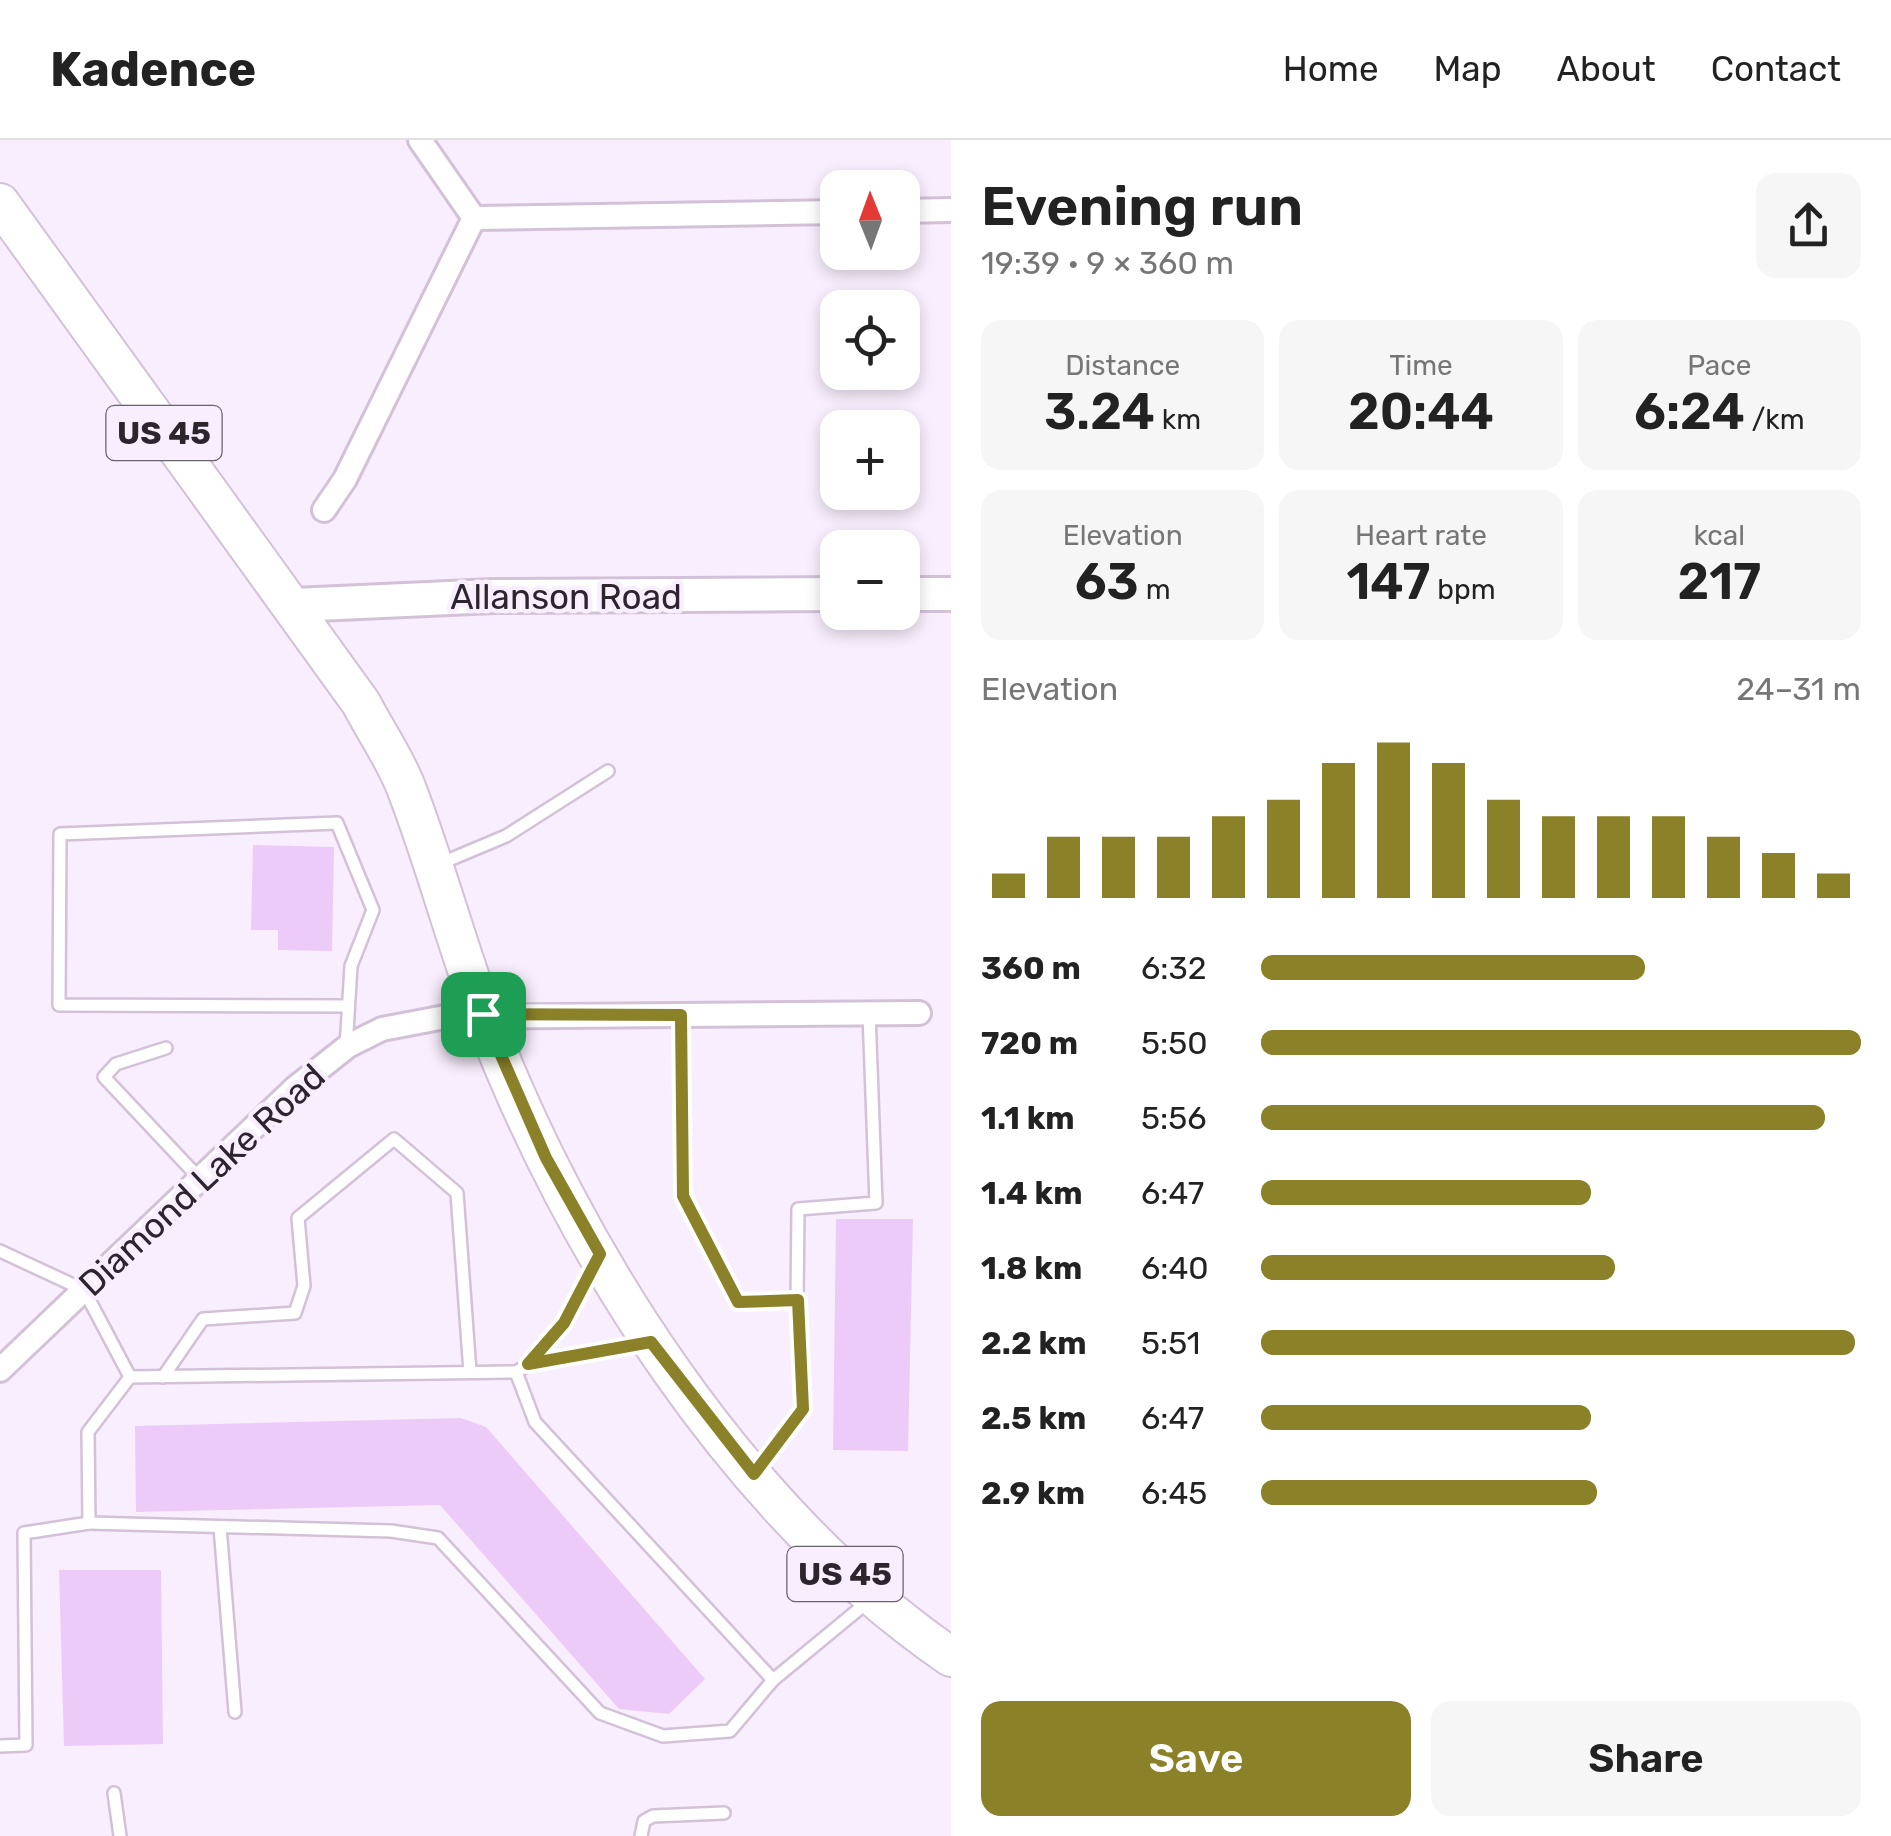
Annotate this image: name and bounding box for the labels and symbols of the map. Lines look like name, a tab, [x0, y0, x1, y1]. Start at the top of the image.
north arrow	[820, 170, 920, 270]
road number: US 45	[106, 406, 222, 460]
street label: Allanson Road	[450, 576, 682, 618]
pin	[441, 972, 526, 1057]
street label: Diamond Lake Road	[70, 1055, 334, 1305]
road number: US 45	[788, 1547, 902, 1601]

